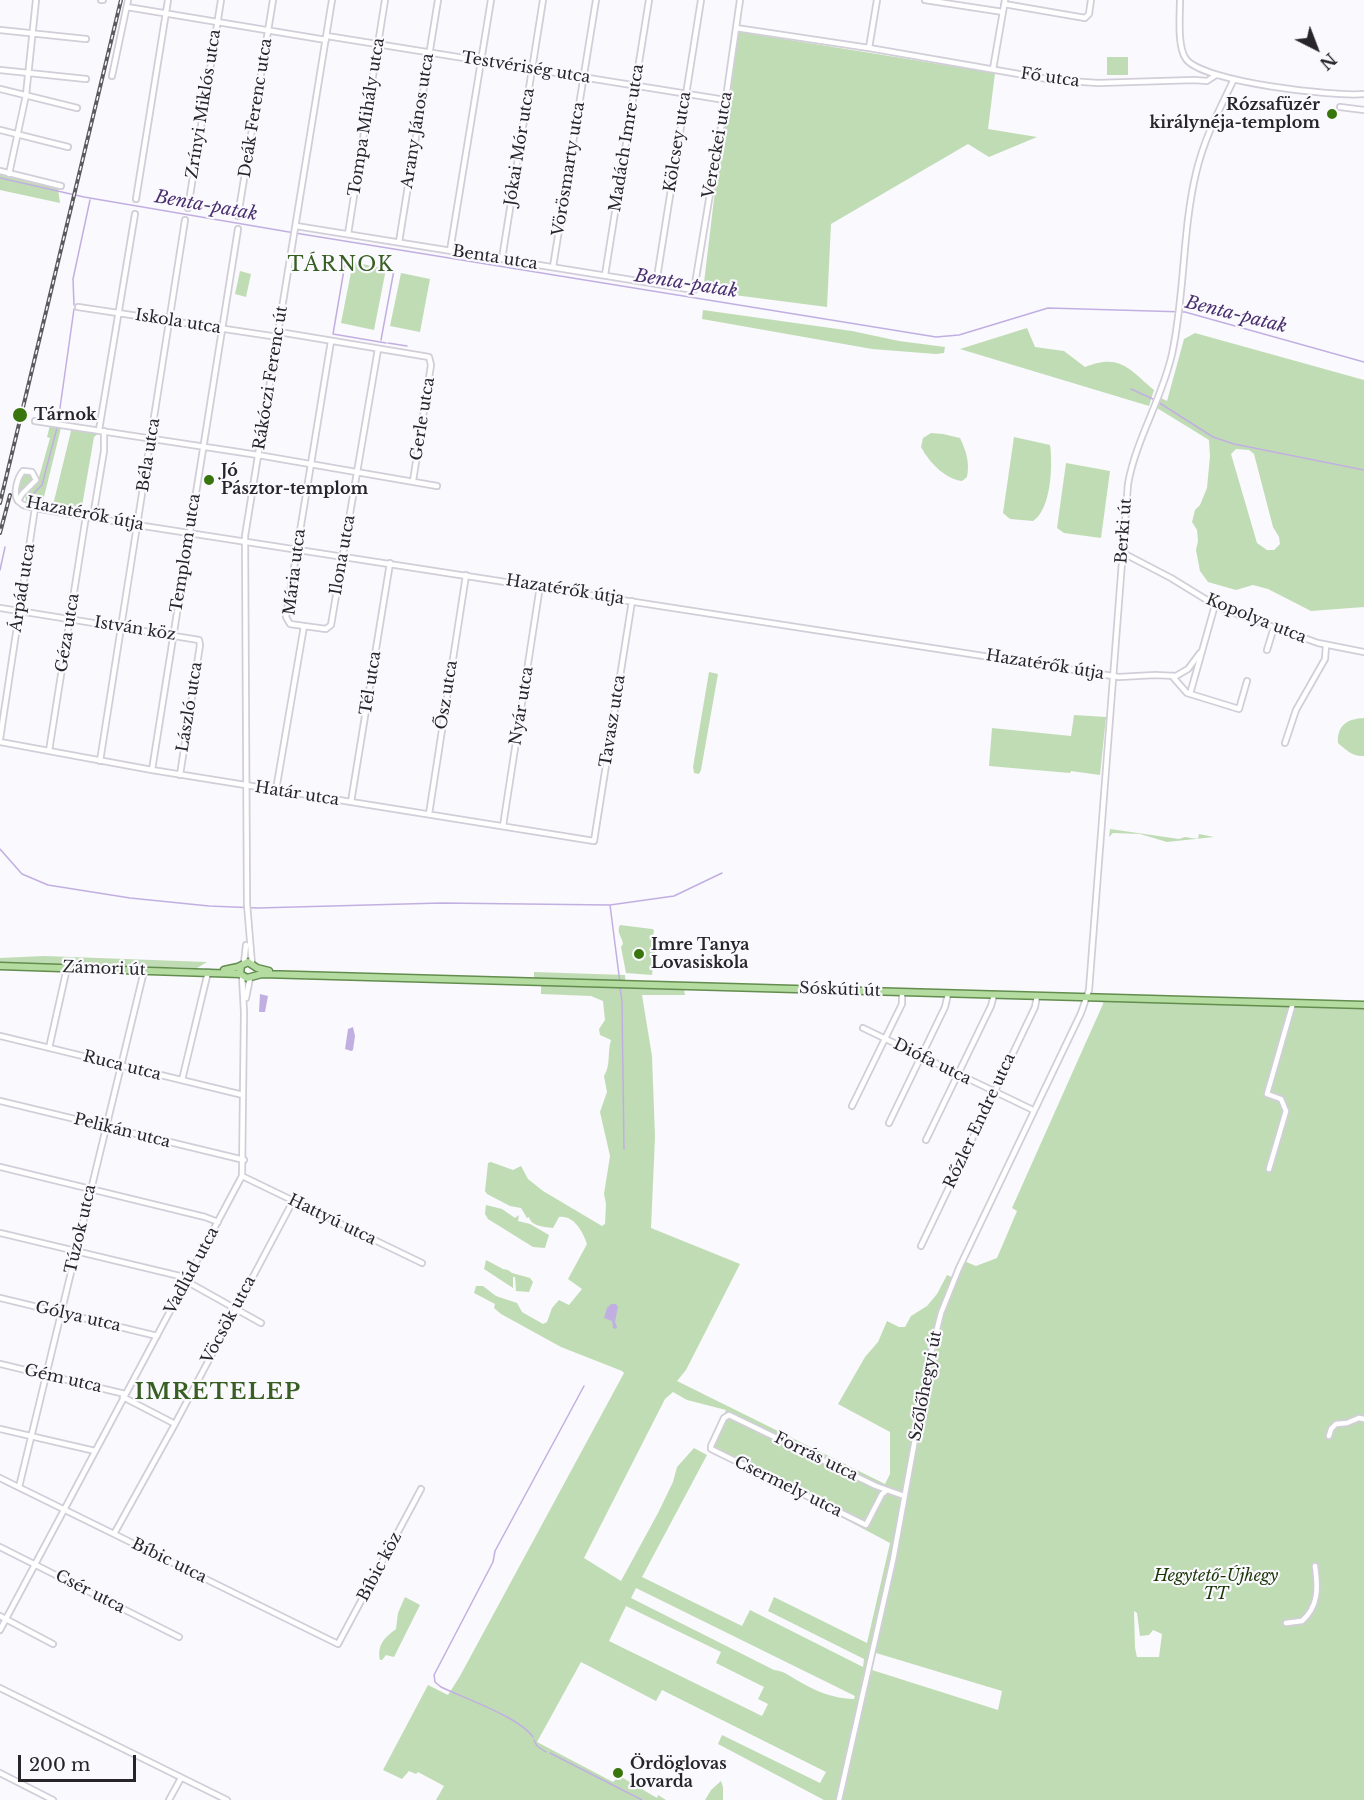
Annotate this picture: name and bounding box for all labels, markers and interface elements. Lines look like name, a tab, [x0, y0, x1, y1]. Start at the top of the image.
north arrow	[1286, 18, 1346, 78]
street label: Zrínyi Miklós utca	[183, 28, 225, 180]
street label: Deák Ferenc utca	[235, 37, 277, 179]
street label: Tompa Mihály utca	[345, 37, 389, 197]
street label: Testvériség utca	[460, 48, 592, 88]
text: N	[1316, 49, 1340, 74]
street label: Arany János utca	[398, 52, 438, 190]
street label: Madách Imre utca	[606, 63, 648, 213]
street label: Fő utca	[1019, 64, 1081, 92]
street label: Jókai Mór utca	[501, 87, 539, 207]
street label: Kölcsey utca	[661, 90, 695, 194]
street label: Vereckei utca	[699, 90, 737, 200]
place label: Rózsafüzér királynéja-templom	[1150, 95, 1320, 133]
street label: Vörösmarty utca	[549, 101, 589, 237]
marker: Rózsafüzér királynéja-templom	[1325, 107, 1339, 121]
water label: Benta-patak	[153, 186, 259, 226]
street label: Benta utca	[451, 242, 539, 274]
district label: TÁRNOK	[288, 253, 394, 277]
water label: Benta-patak	[633, 265, 739, 303]
water label: Benta-patak	[1183, 292, 1289, 338]
street label: Rákóczi Ferenc út	[250, 305, 292, 451]
street label: Iskola utca	[134, 306, 222, 338]
street label: Gerle utca	[407, 376, 439, 462]
place label: Tárnok	[34, 405, 97, 425]
marker: Tárnok	[11, 406, 29, 424]
street label: Béla utca	[134, 417, 164, 493]
place label: Jó Pásztor-templom	[221, 461, 368, 499]
marker: Jó Pásztor-templom	[202, 473, 216, 487]
street label: Templom utca	[167, 492, 205, 614]
street label: Hazatérők útja	[25, 493, 145, 535]
street label: Berki út	[1112, 498, 1136, 564]
street label: Ilona utca	[327, 513, 359, 597]
street label: Mária utca	[280, 528, 310, 616]
street label: Árpád utca	[7, 542, 39, 634]
street label: Hazatérők útja	[504, 571, 626, 609]
street label: Kopolya utca	[1203, 590, 1309, 648]
street label: Géza utca	[52, 592, 84, 674]
street label: István köz	[93, 613, 177, 645]
street label: Hazatérők útja	[984, 646, 1106, 684]
street label: Tél utca	[356, 650, 386, 716]
street label: Ősz utca	[432, 659, 462, 731]
street label: László utca	[173, 660, 207, 754]
street label: Nyár utca	[506, 665, 538, 747]
street label: Tavasz utca	[596, 673, 630, 769]
street label: Határ utca	[254, 778, 340, 810]
place label: Imre Tanya Lovasiskola	[651, 935, 749, 973]
marker: Imre Tanya Lovasiskola	[632, 947, 646, 961]
street label: Zámori út	[62, 958, 146, 980]
street label: Sóskúti út	[799, 979, 881, 1001]
street label: Diófa utca	[890, 1035, 974, 1089]
street label: Ruca utca	[81, 1047, 163, 1085]
street label: Rőzler Endre utca	[940, 1050, 1020, 1192]
street label: Pelikán utca	[72, 1110, 172, 1152]
street label: Túzok utca	[61, 1183, 101, 1275]
street label: Hattyú utca	[285, 1190, 379, 1250]
street label: Vadlúd utca	[161, 1224, 223, 1318]
street label: Vöcsök utca	[198, 1273, 260, 1367]
street label: Gólya utca	[33, 1298, 123, 1336]
street label: Szőlőhegyi út	[906, 1329, 946, 1443]
street label: Gém utca	[22, 1361, 104, 1397]
district label: IMRETELEP	[134, 1380, 302, 1406]
street label: Forrás utca	[771, 1428, 861, 1486]
street label: Csermely utca	[731, 1453, 845, 1521]
street label: Bíbic köz	[354, 1529, 406, 1605]
street label: Bíbic utca	[128, 1535, 210, 1587]
street label: Csér utca	[52, 1566, 128, 1618]
park label: Hegytető-Újhegy TT	[1154, 1566, 1278, 1604]
scale bar	[21, 1743, 140, 1781]
text: 200 m	[29, 1754, 90, 1776]
place label: Ördöglovas lovarda	[630, 1754, 727, 1792]
marker: Ördöglovas lovarda	[611, 1766, 625, 1780]

